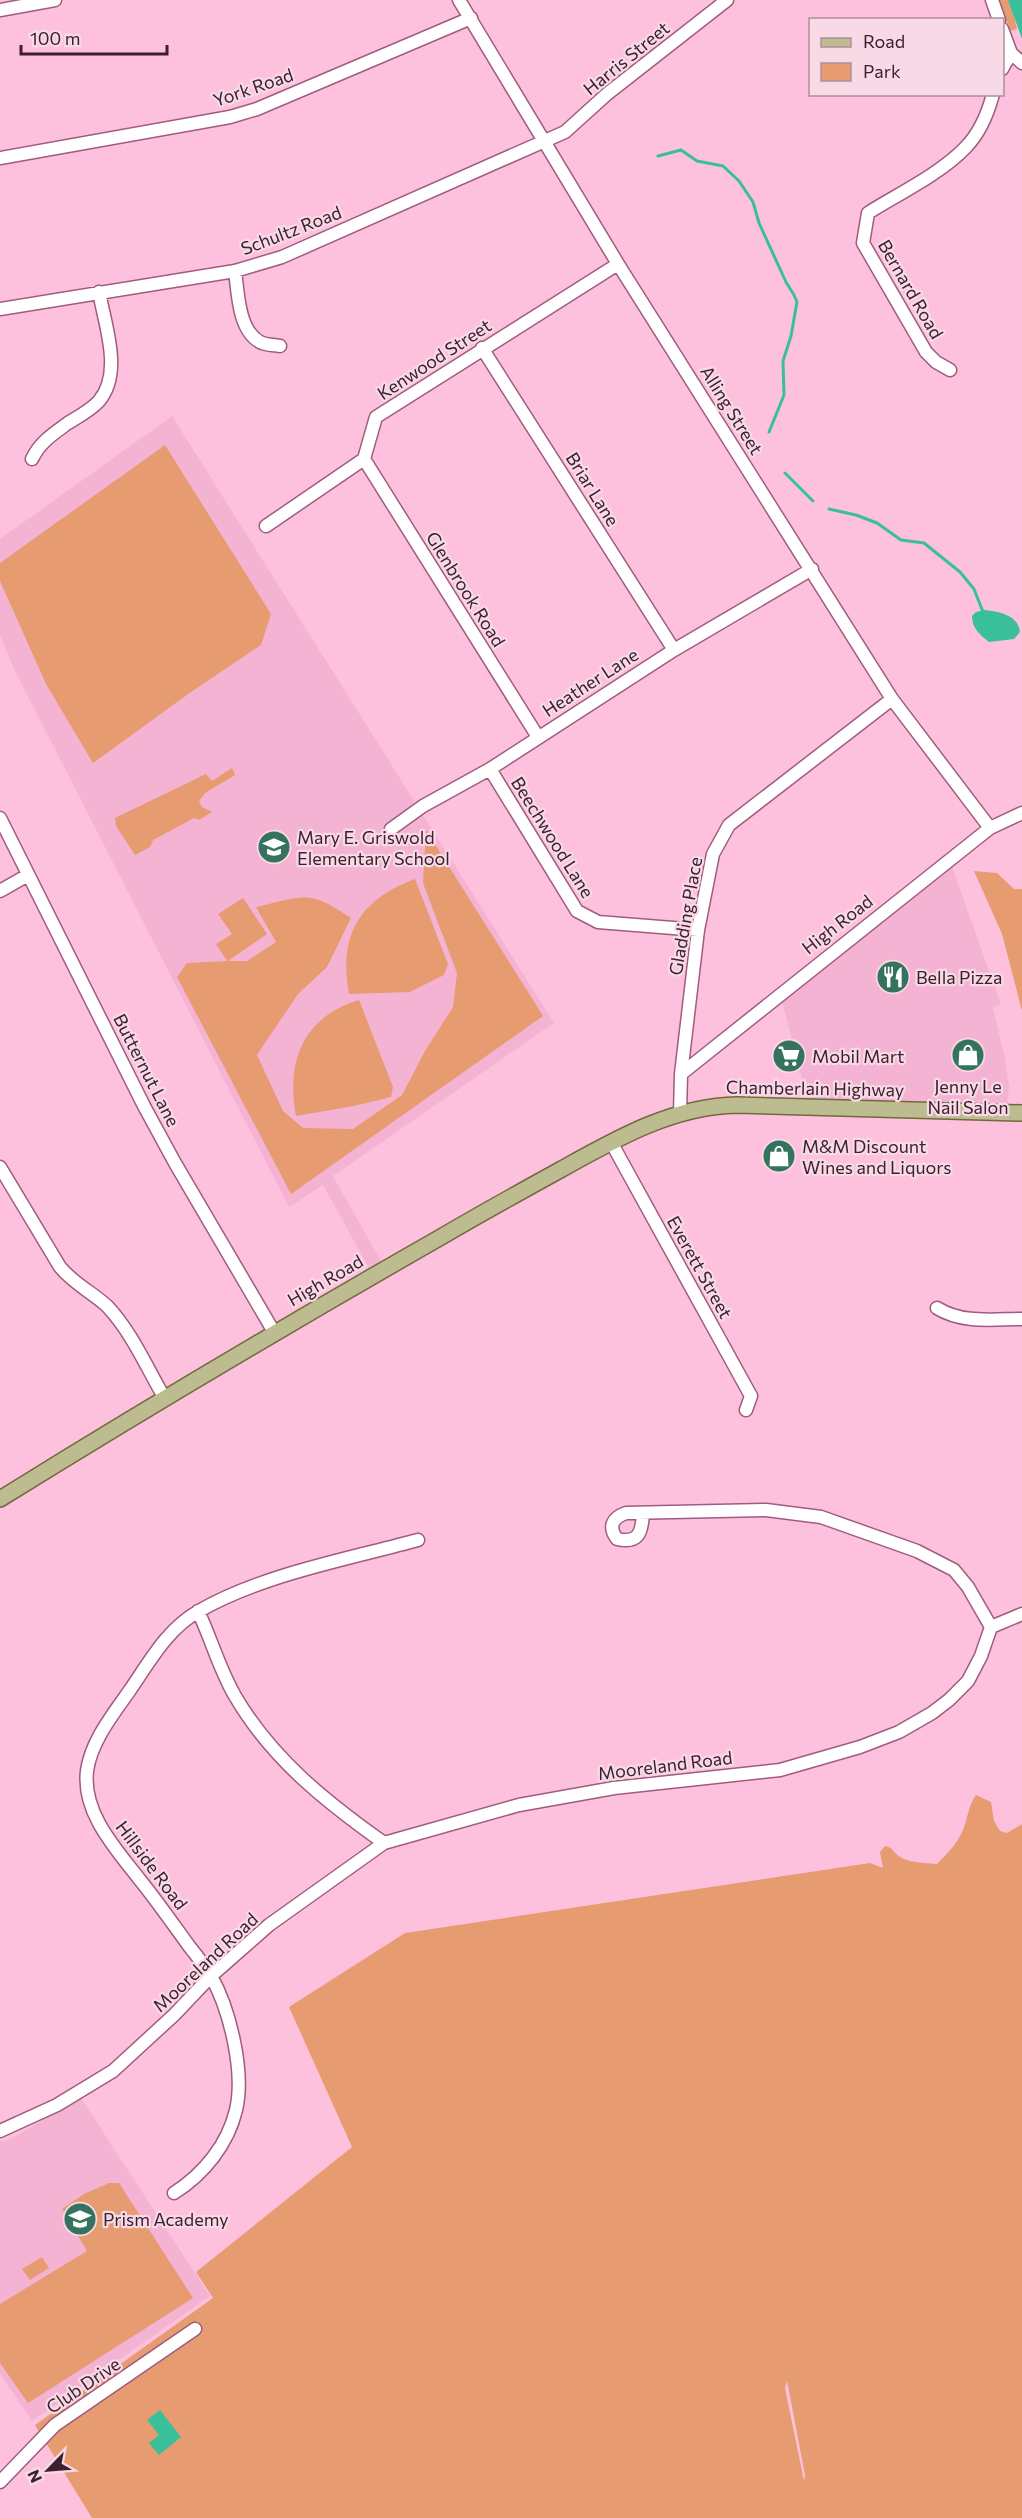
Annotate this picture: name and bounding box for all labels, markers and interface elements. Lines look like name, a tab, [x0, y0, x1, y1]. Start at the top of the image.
street label: Harris Street	[578, 17, 674, 99]
scale bar	[21, 18, 166, 56]
legend	[809, 18, 1004, 96]
text: 100 m	[30, 27, 80, 49]
text: Road	[863, 30, 905, 52]
text: Park	[863, 60, 901, 82]
street label: York Road	[210, 63, 296, 111]
street label: Schultz Road	[237, 201, 345, 259]
street label: Bernard Road	[874, 236, 948, 342]
street label: Kenwood Street	[373, 314, 495, 404]
street label: Alling Street	[696, 362, 768, 458]
street label: Briar Lane	[562, 448, 624, 530]
street label: Glenbrook Road	[422, 527, 510, 651]
street label: Heather Lane	[538, 643, 642, 721]
street label: Beechwood Lane	[507, 772, 599, 902]
place label: Mary E. Griswold Elementary School	[297, 826, 450, 869]
school or university icon: Mary E. Griswold Elementary School	[256, 829, 292, 865]
street label: Gladding Place	[664, 855, 706, 977]
street label: High Road	[797, 890, 877, 958]
restaurant icon: Bella Pizza	[875, 959, 911, 995]
place label: Bella Pizza	[916, 966, 1002, 988]
street label: Butternut Lane	[109, 1010, 185, 1130]
shop icon: Jenny Le Nail Salon	[950, 1037, 986, 1073]
supermarket icon: Mobil Mart	[771, 1038, 807, 1074]
place label: Mobil Mart	[812, 1045, 904, 1067]
street label: Chamberlain Highway	[726, 1075, 904, 1101]
place label: Jenny Le Nail Salon	[927, 1075, 1009, 1118]
place label: M&M Discount Wines and Liquors	[802, 1135, 951, 1178]
shop icon: M&M Discount Wines and Liquors	[761, 1138, 797, 1174]
street label: Everett Street	[663, 1212, 737, 1322]
street label: High Road	[283, 1250, 367, 1310]
street label: Mooreland Road	[597, 1746, 733, 1784]
street label: Hillside Road	[111, 1816, 193, 1914]
street label: Mooreland Road	[148, 1908, 262, 2016]
school or university icon: Prism Academy	[62, 2201, 98, 2237]
place label: Prism Academy	[103, 2208, 229, 2230]
street label: Club Drive	[42, 2352, 124, 2418]
north arrow	[18, 2440, 78, 2500]
text: N	[23, 2467, 45, 2486]

